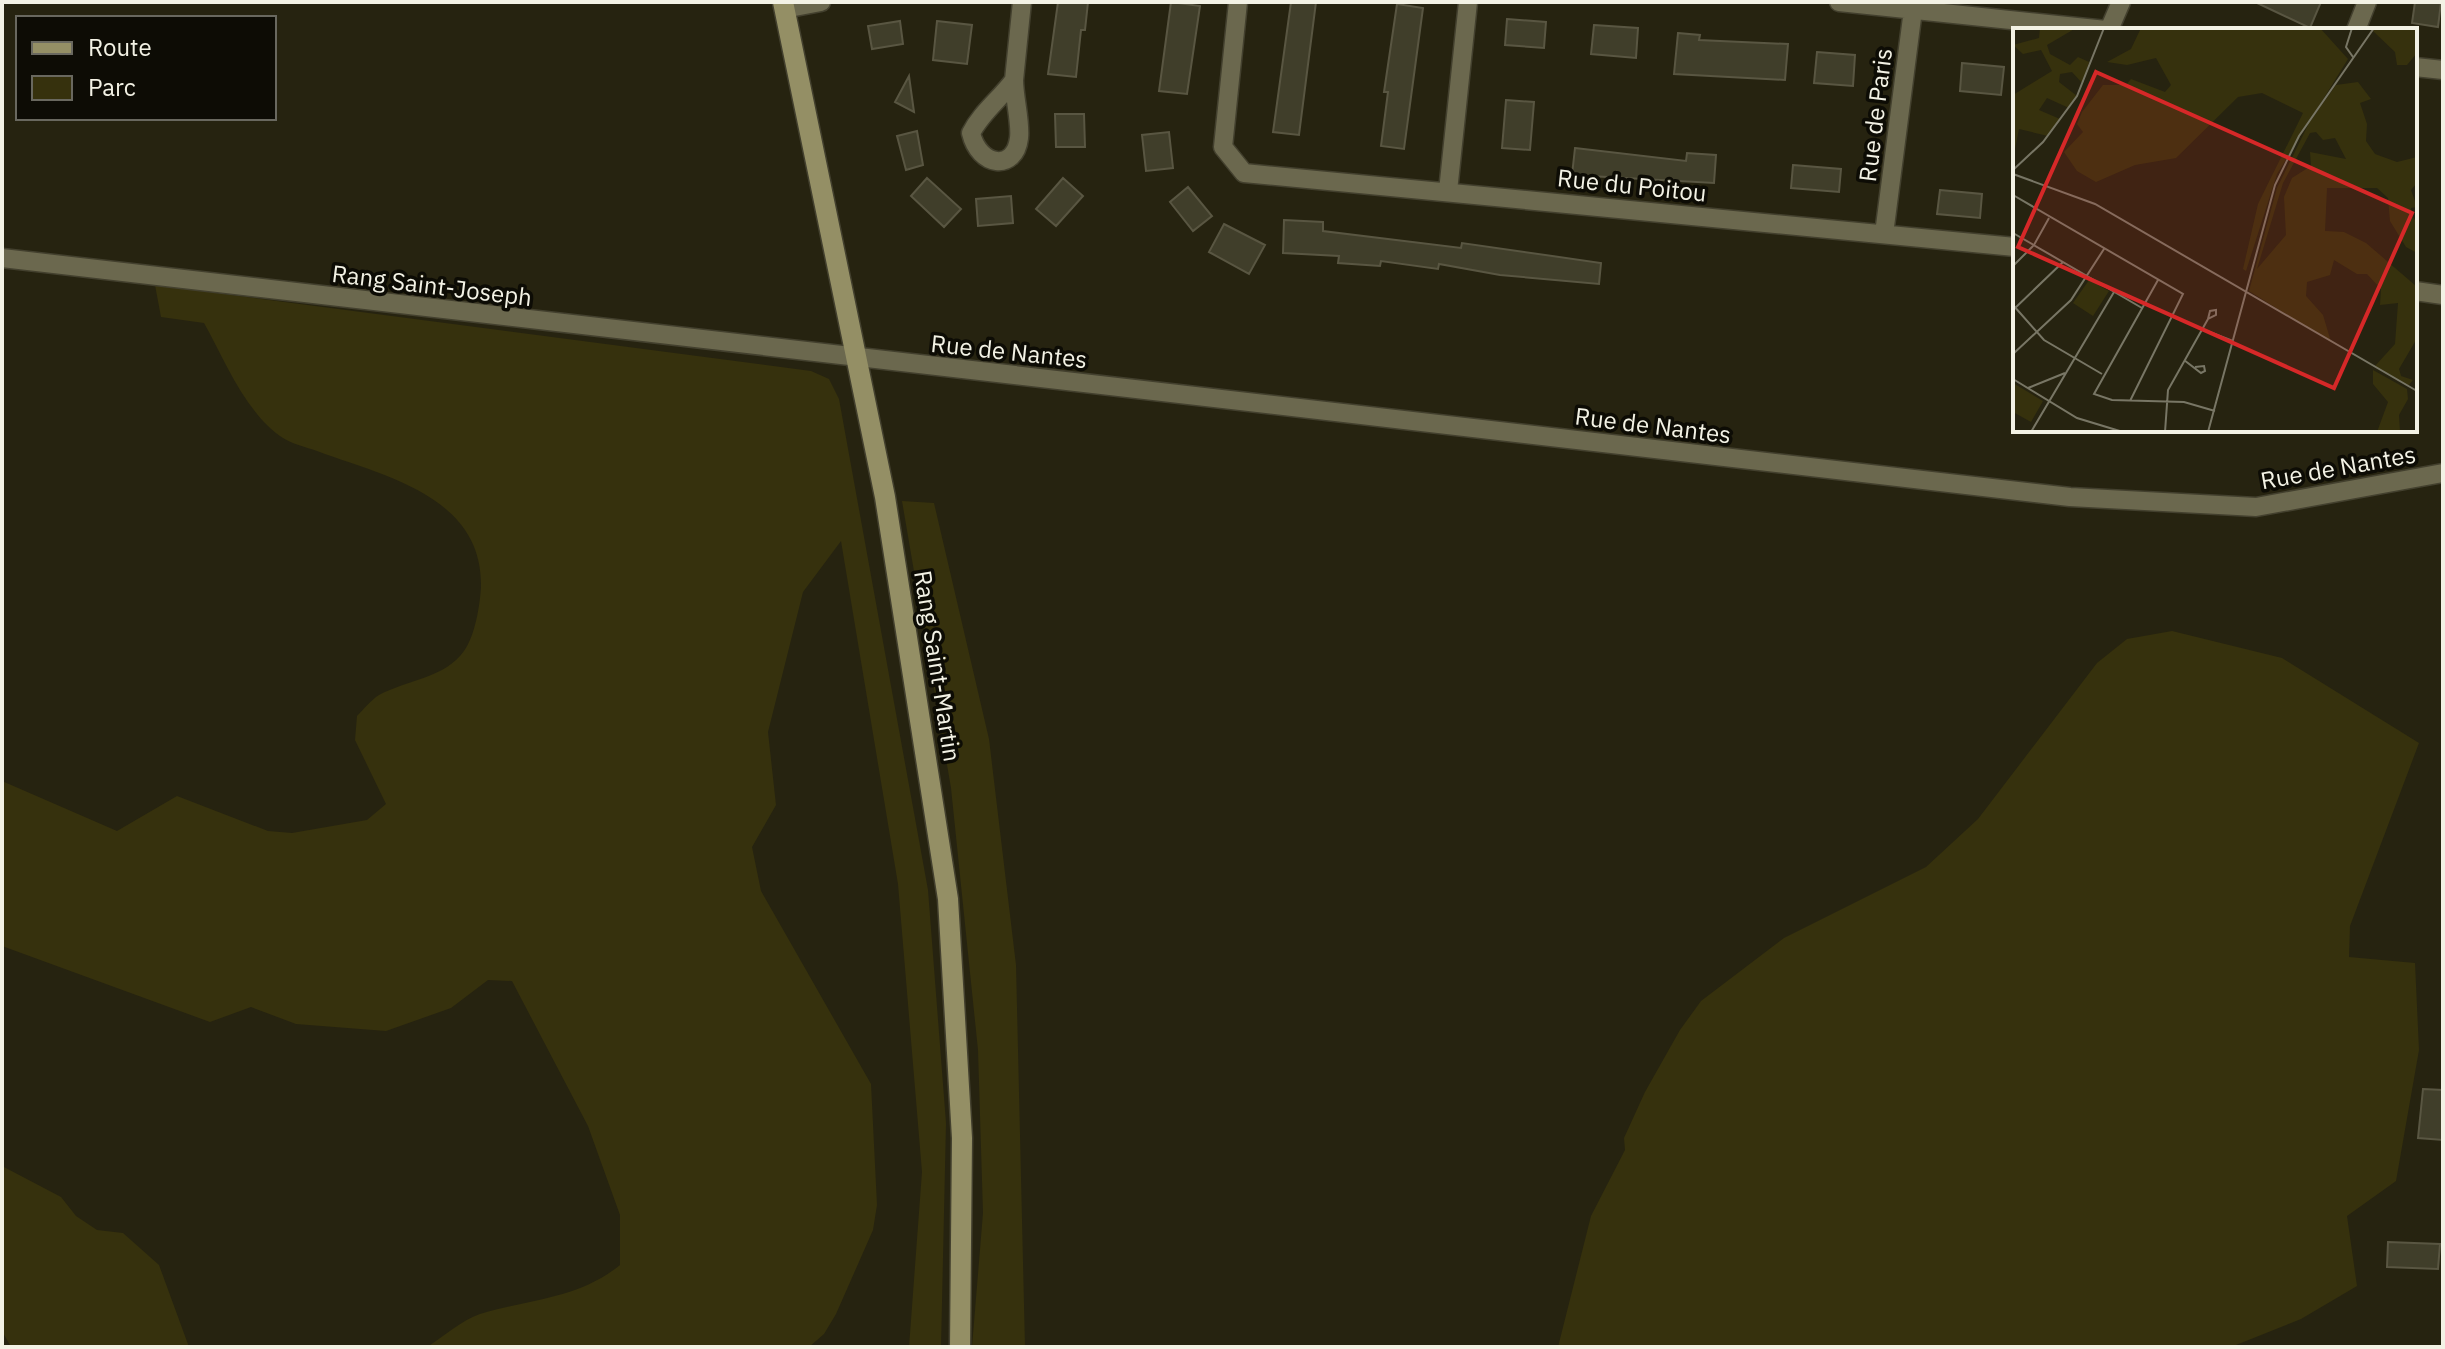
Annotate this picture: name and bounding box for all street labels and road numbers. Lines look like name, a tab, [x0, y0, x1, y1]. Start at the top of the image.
street label: Rue de Paris	[1851, 46, 1899, 184]
street label: Rue du Poitou	[1556, 161, 1708, 209]
street label: Rang Saint-Joseph	[330, 257, 534, 313]
street label: Rue de Nantes	[929, 327, 1089, 375]
street label: Rue de Nantes	[1573, 400, 1733, 450]
street label: Rue de Nantes	[2258, 438, 2418, 496]
street label: Rang Saint-Martin	[907, 568, 969, 764]

